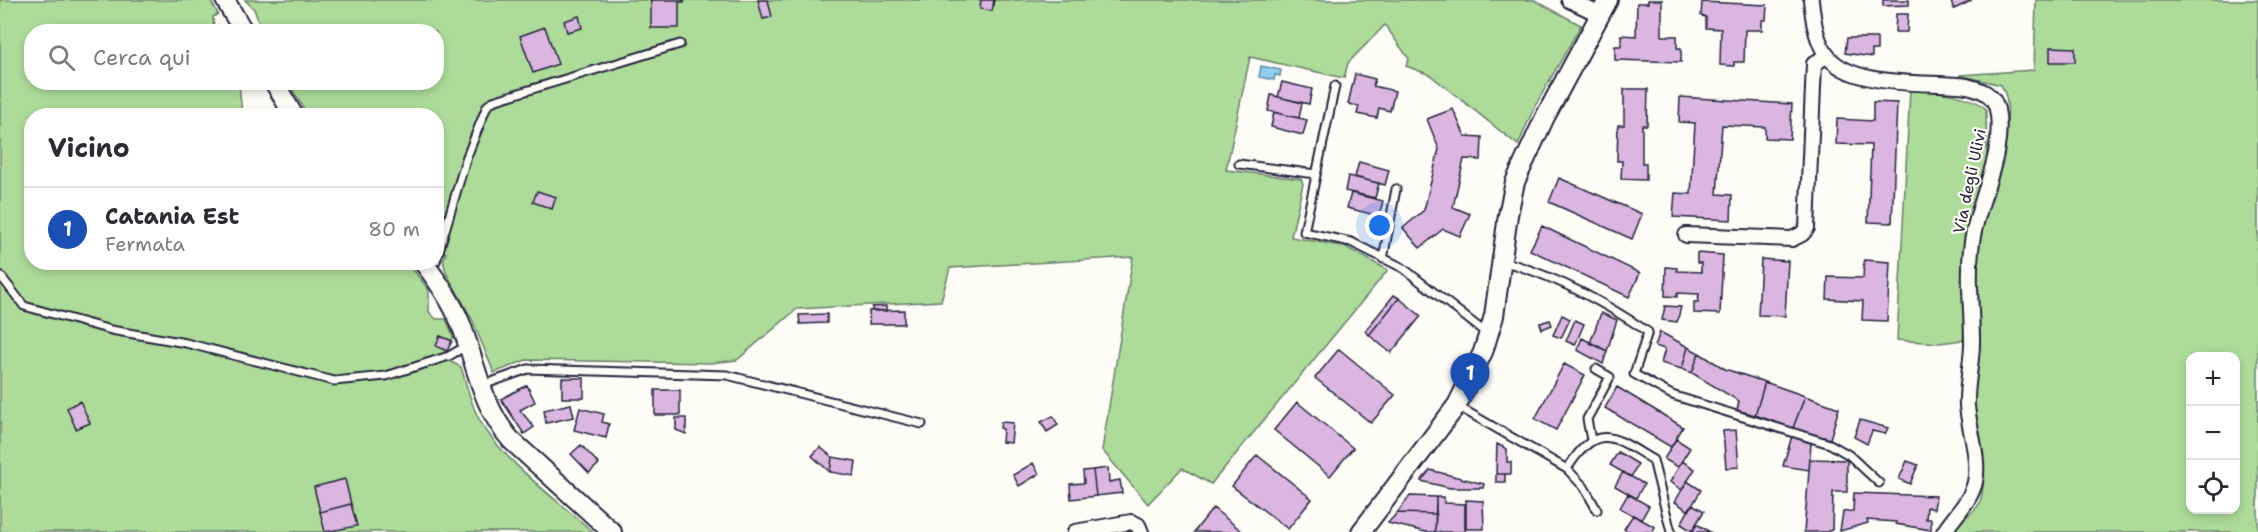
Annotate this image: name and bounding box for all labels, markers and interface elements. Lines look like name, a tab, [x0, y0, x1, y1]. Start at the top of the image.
search box	[24, 24, 444, 90]
icon: search	[45, 41, 78, 74]
text: Cerca qui	[93, 43, 191, 72]
street label: Via degli Ulivi	[1948, 127, 1991, 235]
text: Vicino	[48, 130, 130, 165]
text: Catania Est	[105, 202, 239, 231]
your location	[1365, 211, 1394, 240]
text: 1	[63, 216, 72, 242]
text: 80 m	[368, 216, 420, 242]
text: Fermata	[105, 231, 185, 257]
map controls	[2186, 352, 2240, 514]
button: +	[2186, 352, 2240, 406]
pin: 1	[1450, 354, 1490, 403]
button: −	[2186, 406, 2240, 460]
button: locate	[2186, 460, 2240, 514]

